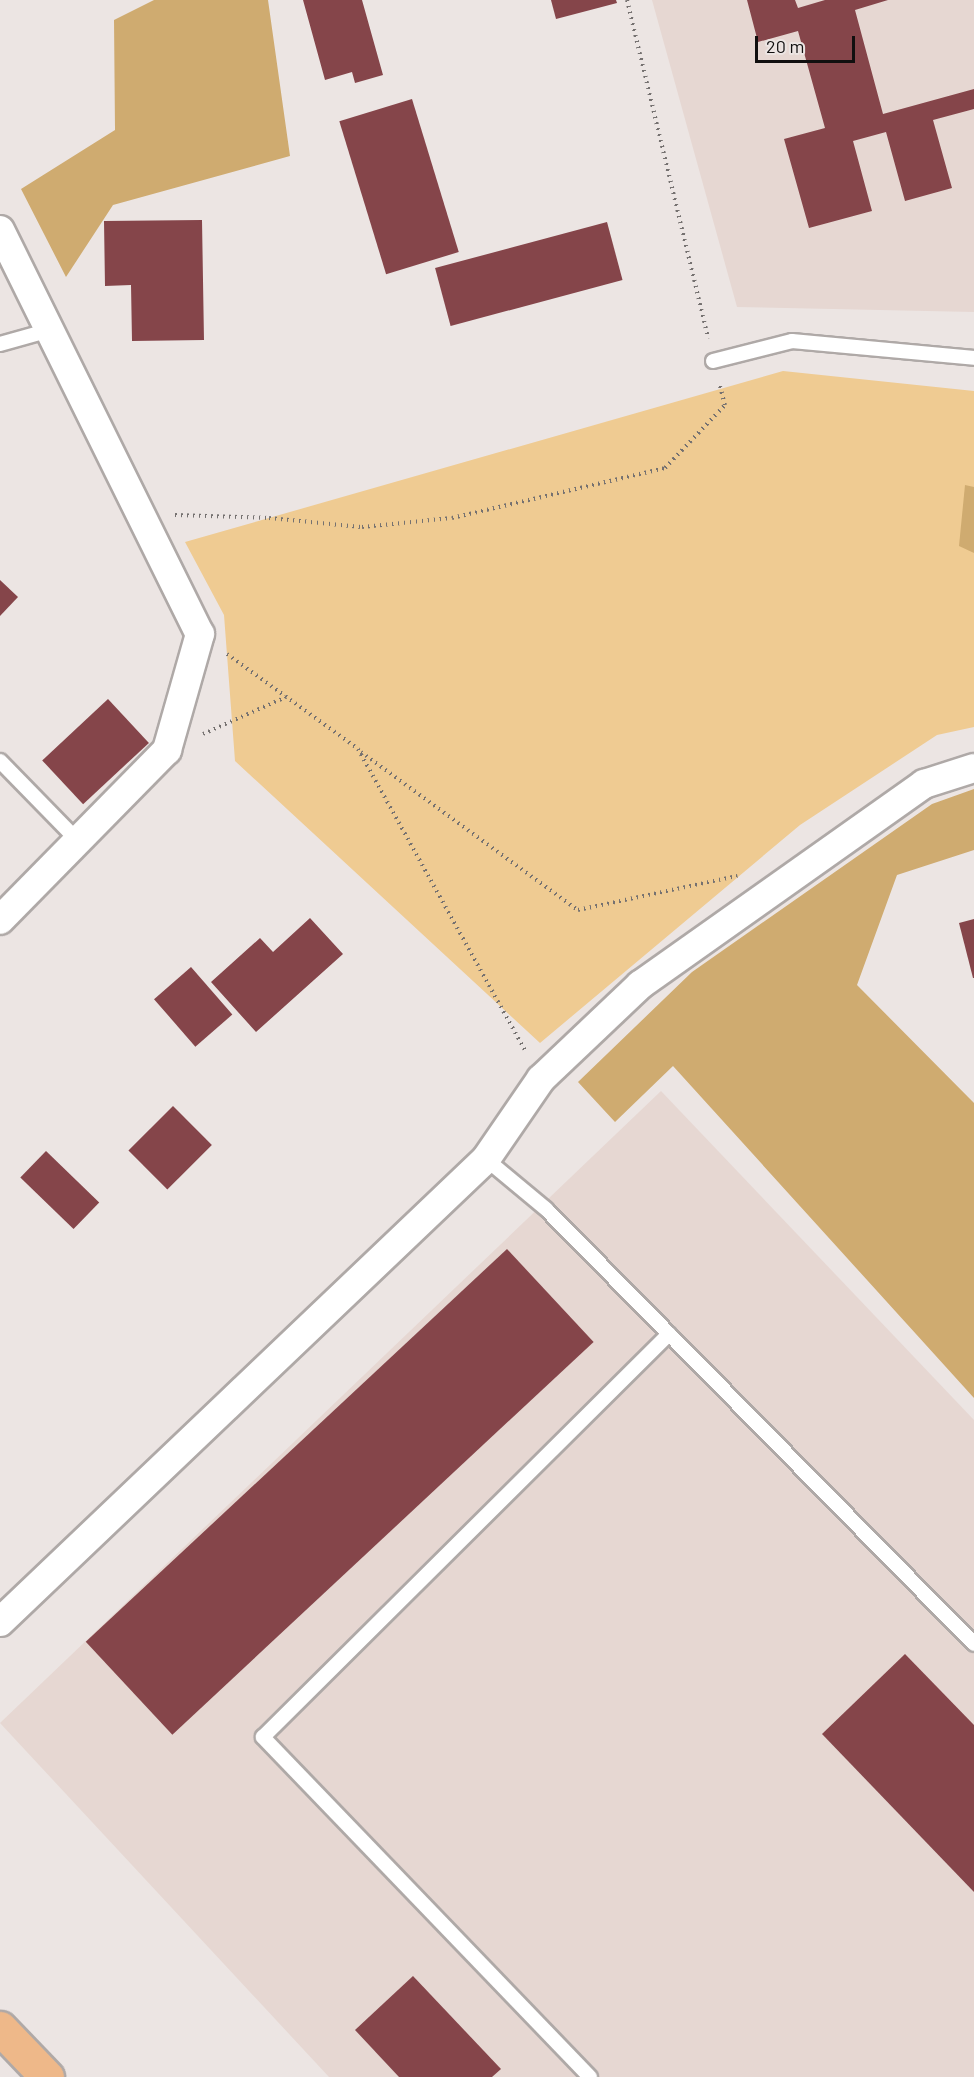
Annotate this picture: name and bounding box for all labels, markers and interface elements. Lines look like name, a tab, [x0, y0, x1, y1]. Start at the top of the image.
scale bar	[758, 24, 858, 62]
text: 20 m	[766, 35, 804, 57]

